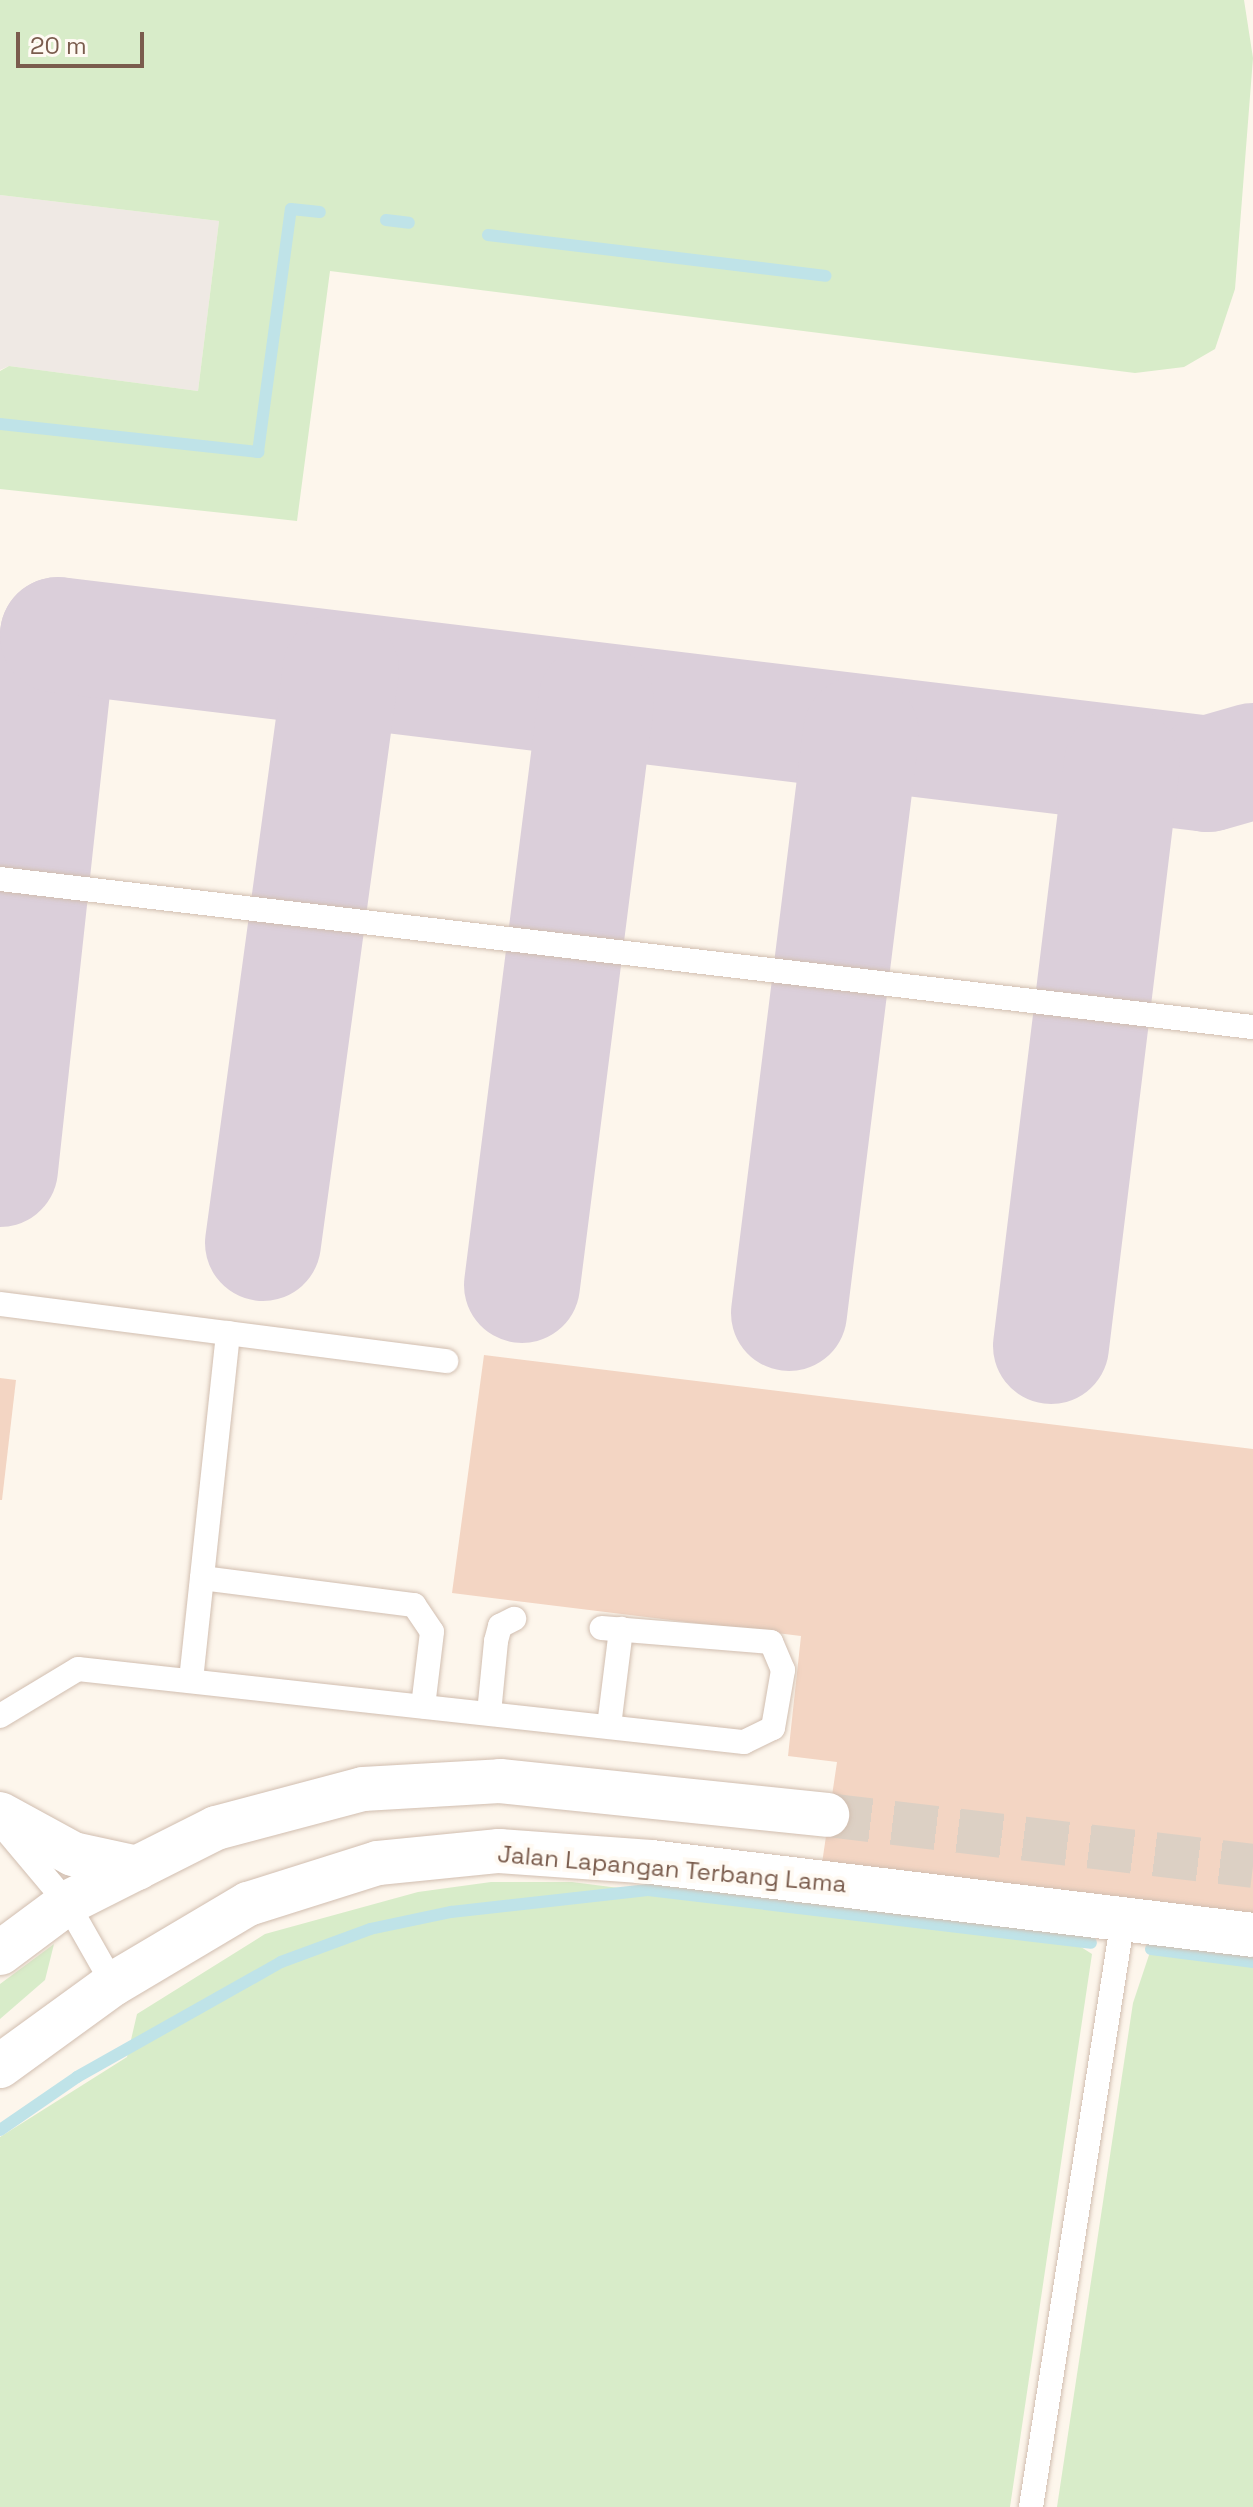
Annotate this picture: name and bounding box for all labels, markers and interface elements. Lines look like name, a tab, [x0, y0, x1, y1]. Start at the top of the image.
scale bar	[20, 16, 148, 66]
text: 20 m	[30, 30, 87, 61]
street label: Jalan Lapangan Terbang Lama	[496, 1839, 848, 1899]

